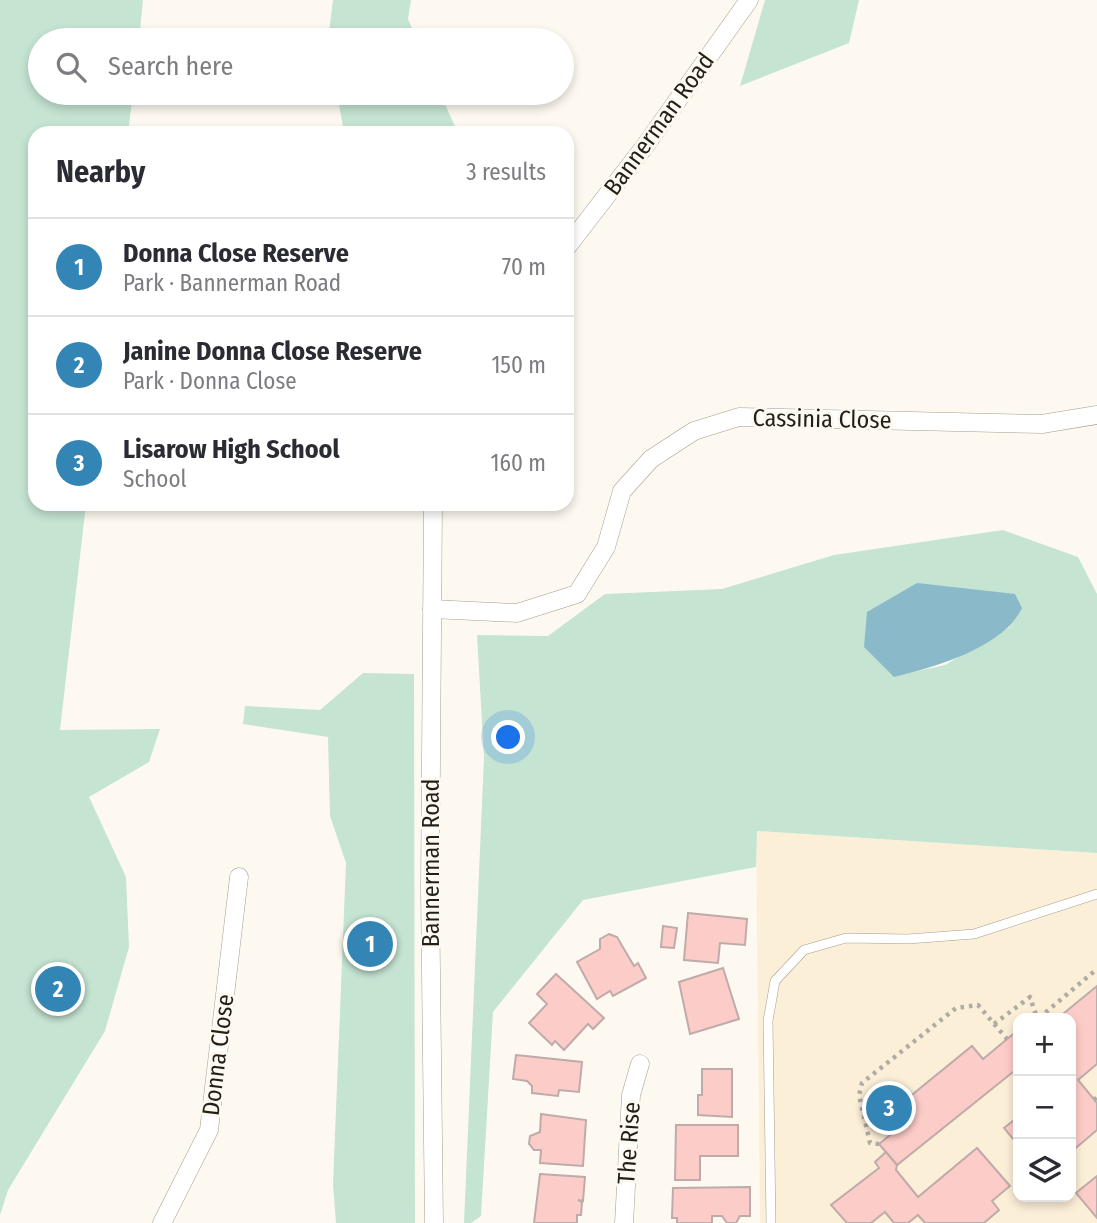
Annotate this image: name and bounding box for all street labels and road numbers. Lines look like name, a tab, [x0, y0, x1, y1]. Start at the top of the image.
street label: Bannerman Road	[598, 48, 720, 200]
street label: Cassinia Close	[752, 404, 892, 434]
street label: Bannerman Road	[417, 779, 445, 947]
street label: Donna Close	[197, 993, 239, 1117]
street label: The Rise	[612, 1101, 646, 1185]

